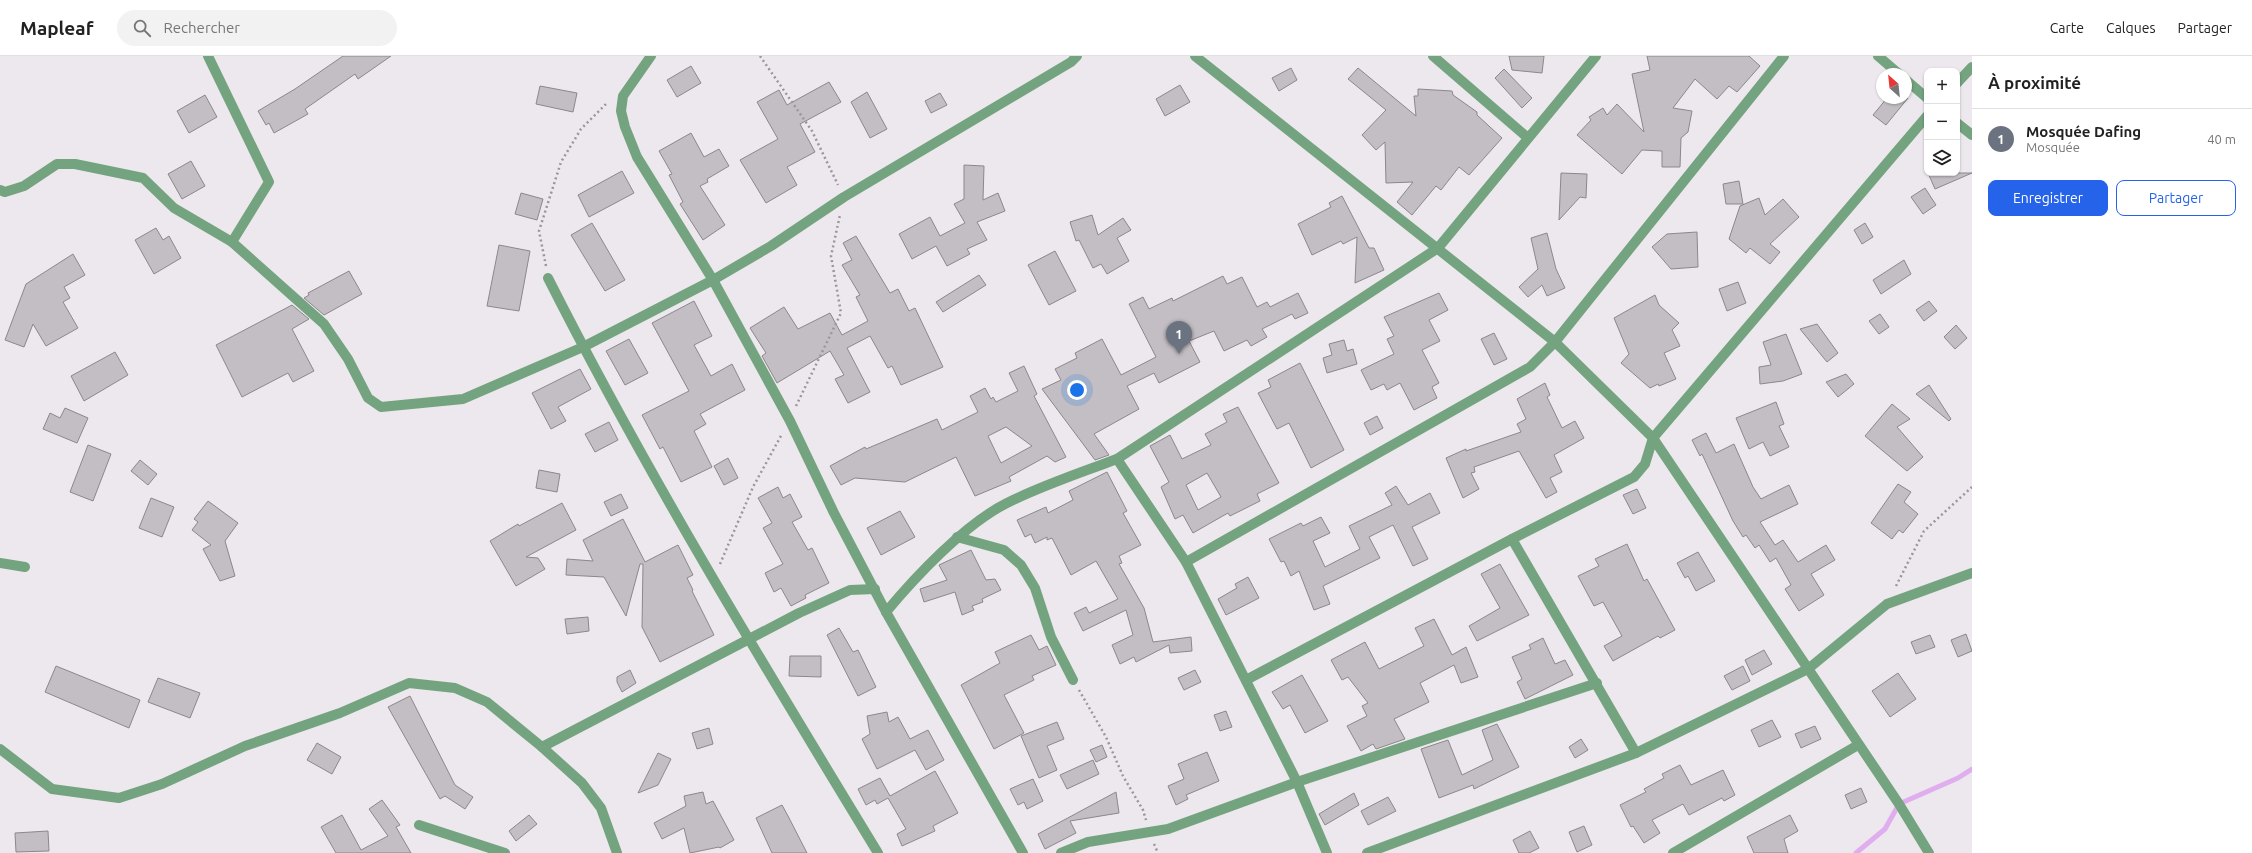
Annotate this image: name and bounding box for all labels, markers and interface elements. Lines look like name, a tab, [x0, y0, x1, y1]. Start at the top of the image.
search box	[117, 10, 397, 46]
text: Mapleaf	[20, 17, 93, 39]
icon: search	[131, 17, 153, 39]
text: Rechercher	[163, 19, 240, 36]
text: Carte	[2050, 20, 2084, 36]
text: Calques	[2106, 20, 2155, 36]
text: Partager	[2177, 20, 2232, 36]
north arrow	[1876, 68, 1912, 104]
map controls	[1924, 68, 1960, 176]
button: +	[1924, 68, 1960, 104]
text: À proximité	[1988, 73, 2081, 92]
button: −	[1924, 104, 1960, 140]
text: Mosquée Dafing	[2026, 123, 2141, 140]
text: 1	[1997, 132, 2005, 146]
text: 40 m	[2207, 132, 2236, 146]
button: layers	[1924, 140, 1960, 176]
text: Mosquée	[2026, 140, 2080, 154]
button: Enregistrer	[1988, 180, 2108, 216]
button: Partager	[2116, 180, 2236, 216]
pin: 1	[1166, 321, 1192, 354]
your location	[1067, 380, 1087, 400]

